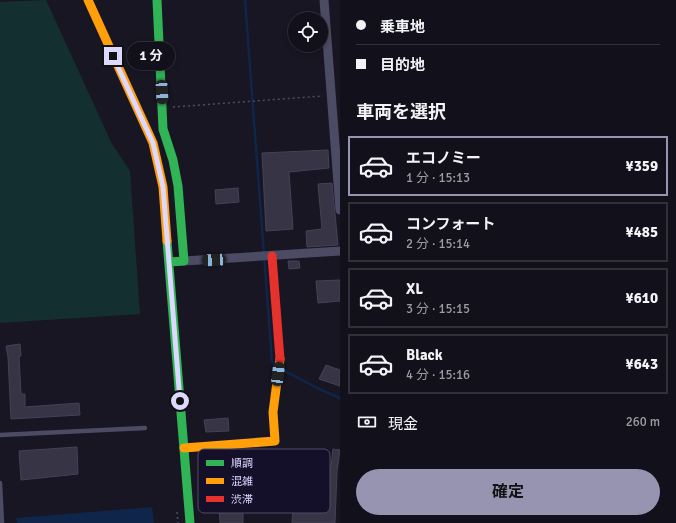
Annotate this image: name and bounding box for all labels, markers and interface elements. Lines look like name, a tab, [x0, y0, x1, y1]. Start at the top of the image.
map controls	[288, 12, 328, 52]
button: locate	[288, 12, 328, 52]
text: 乗車地	[380, 18, 425, 36]
callout: 1 分	[127, 42, 175, 70]
route end	[104, 47, 122, 65]
text: 1 分	[140, 48, 162, 64]
text: 目的地	[380, 56, 425, 74]
car	[155, 80, 169, 104]
text: 車両を選択	[356, 101, 446, 123]
icon: car	[358, 148, 394, 184]
text: エコノミー	[406, 149, 481, 167]
text: ¥359	[626, 157, 658, 175]
text: 1 分 · 15:13	[406, 170, 470, 186]
icon: car	[358, 214, 394, 250]
text: コンフォート	[406, 215, 496, 233]
text: ¥485	[626, 223, 658, 241]
text: 2 分 · 15:14	[406, 236, 470, 252]
car	[202, 253, 226, 267]
icon: car	[358, 280, 394, 316]
text: XL	[406, 280, 423, 298]
text: ¥610	[626, 289, 658, 307]
text: 3 分 · 15:15	[406, 301, 470, 317]
icon: car	[358, 346, 394, 382]
text: Black	[406, 346, 443, 364]
text: ¥643	[626, 355, 658, 373]
car	[271, 361, 285, 387]
text: 4 分 · 15:16	[406, 367, 470, 383]
route start	[171, 392, 189, 410]
icon: cash	[356, 411, 378, 433]
text: 260 m	[626, 414, 660, 430]
text: 現金	[388, 415, 418, 433]
legend	[198, 449, 330, 513]
text: 順調	[231, 457, 253, 470]
button: 確定	[356, 469, 660, 515]
text: 混雑	[231, 475, 253, 488]
text: 渋滞	[231, 493, 253, 506]

